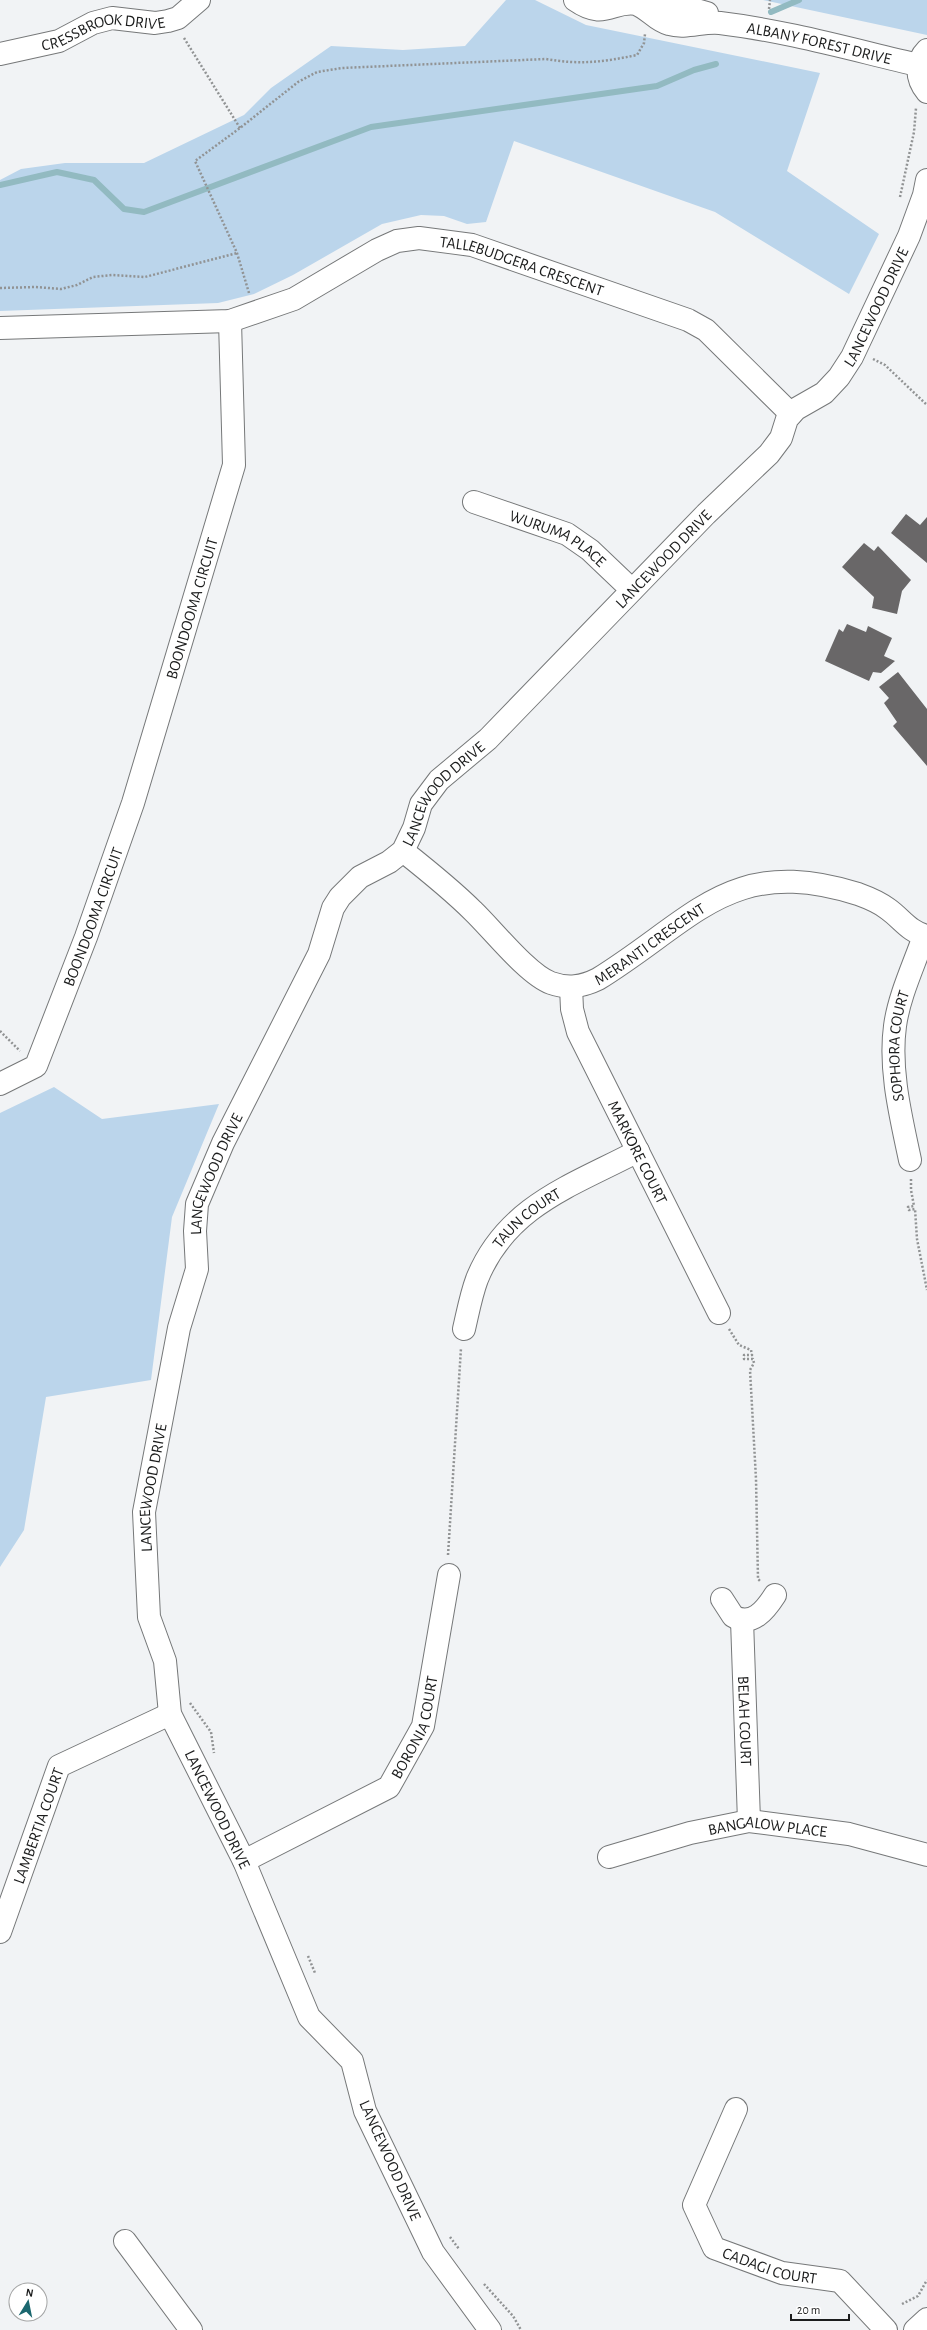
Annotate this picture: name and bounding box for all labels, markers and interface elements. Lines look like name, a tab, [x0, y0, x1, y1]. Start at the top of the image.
street label: CRESSBROOK DRIVE	[40, 11, 166, 54]
street label: ALBANY FOREST DRIVE	[746, 20, 893, 67]
street label: TALLEBUDGERA CRESCENT	[439, 234, 606, 299]
street label: LANCEWOOD DRIVE	[841, 245, 912, 370]
street label: LANCEWOOD DRIVE	[613, 507, 715, 611]
street label: WURUMA PLACE	[507, 508, 609, 570]
street label: BOONDOOMA CIRCUIT	[164, 536, 221, 681]
street label: LANCEWOOD DRIVE	[400, 738, 488, 849]
street label: BOONDOOMA CIRCUIT	[61, 845, 126, 989]
street label: MERANTI CRESCENT	[592, 900, 708, 988]
street label: SOPHORA COURT	[886, 988, 912, 1102]
street label: MARKORE COURT	[605, 1098, 670, 1207]
street label: LANCEWOOD DRIVE	[188, 1111, 246, 1235]
street label: TAUN COURT	[490, 1185, 564, 1251]
street label: LANCEWOOD DRIVE	[137, 1422, 170, 1552]
street label: BORONIA COURT	[388, 1674, 441, 1781]
street label: BELAH COURT	[735, 1675, 754, 1767]
street label: LANCEWOOD DRIVE	[181, 1748, 253, 1872]
street label: LAMBERTIA COURT	[11, 1766, 67, 1886]
street label: BANGALOW PLACE	[707, 1814, 828, 1840]
street label: LANCEWOOD DRIVE	[356, 2098, 424, 2223]
street label: CADAGI COURT	[720, 2245, 818, 2287]
north arrow	[8, 2282, 48, 2322]
text: N	[25, 2287, 34, 2299]
scale bar	[791, 2296, 849, 2322]
text: 20 m	[797, 2304, 820, 2316]

